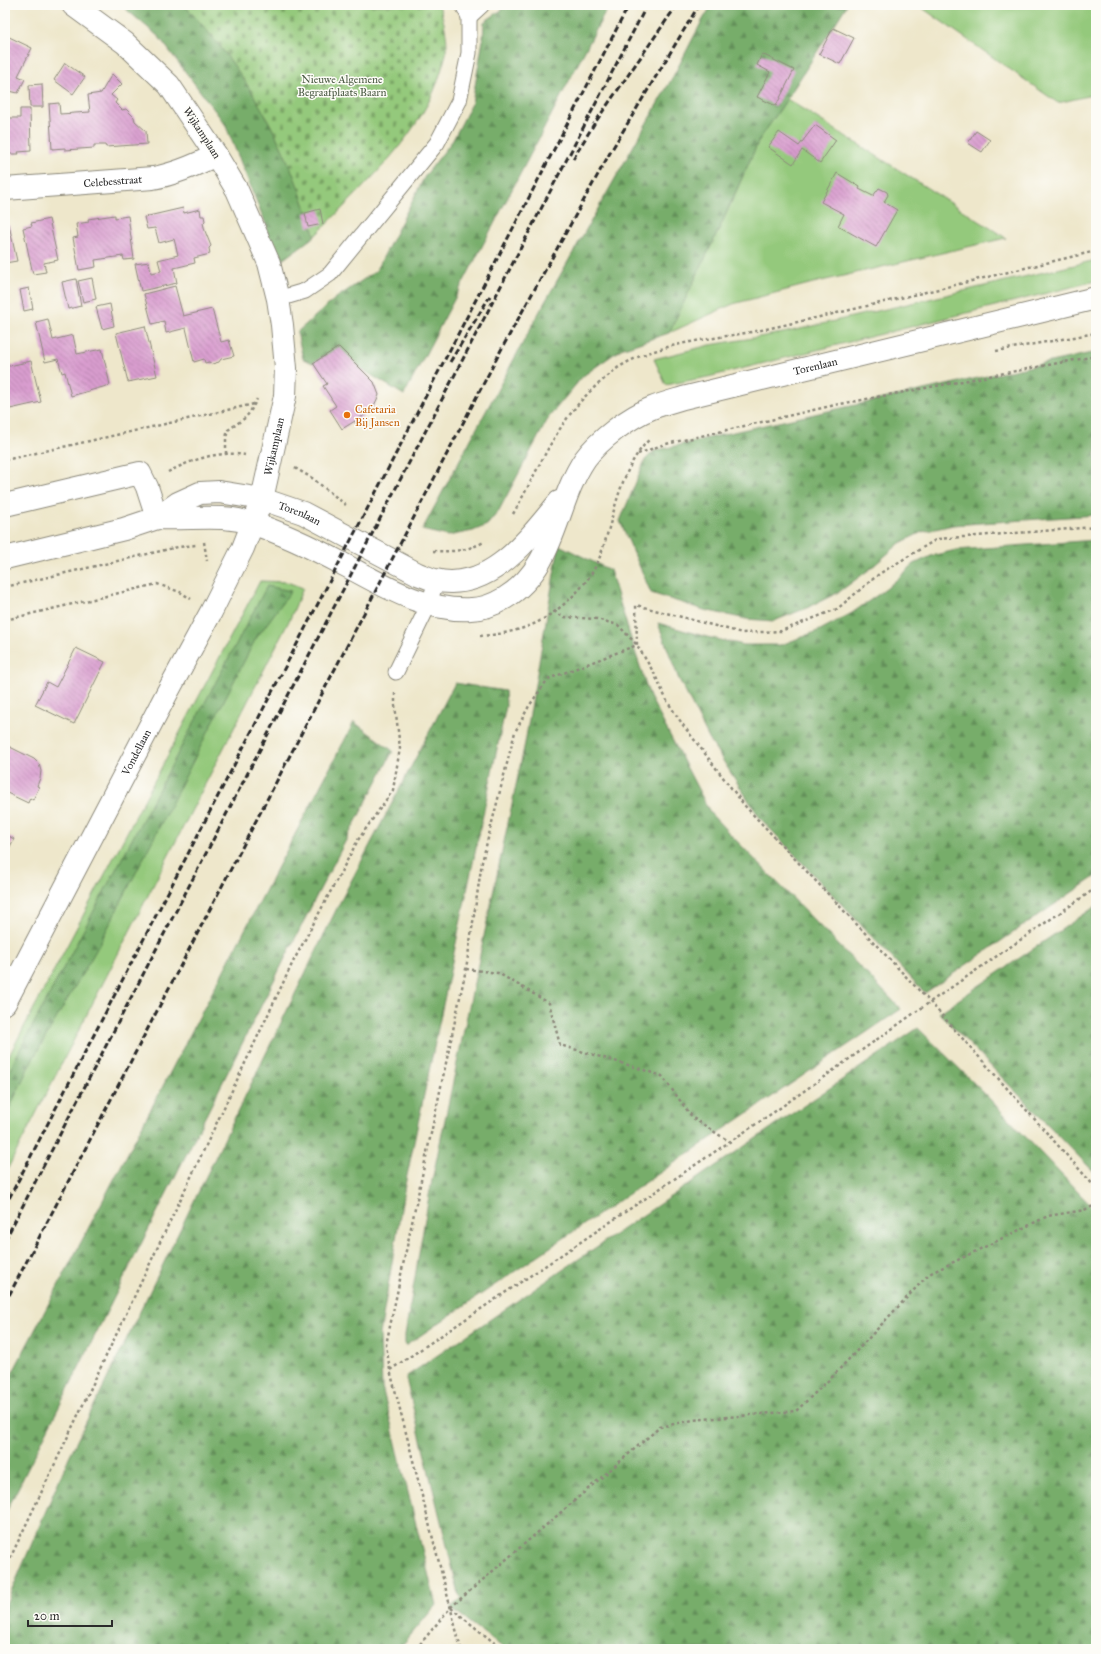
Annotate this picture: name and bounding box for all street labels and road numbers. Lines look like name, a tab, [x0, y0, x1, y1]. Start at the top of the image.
street label: Wijkamplaan	[181, 105, 223, 161]
street label: Celebesstraat	[83, 172, 143, 190]
street label: Torenlaan	[792, 354, 839, 378]
street label: Wijkamplaan	[261, 416, 287, 476]
street label: Torenlaan	[277, 499, 323, 528]
street label: Vondellaan	[118, 727, 153, 778]

